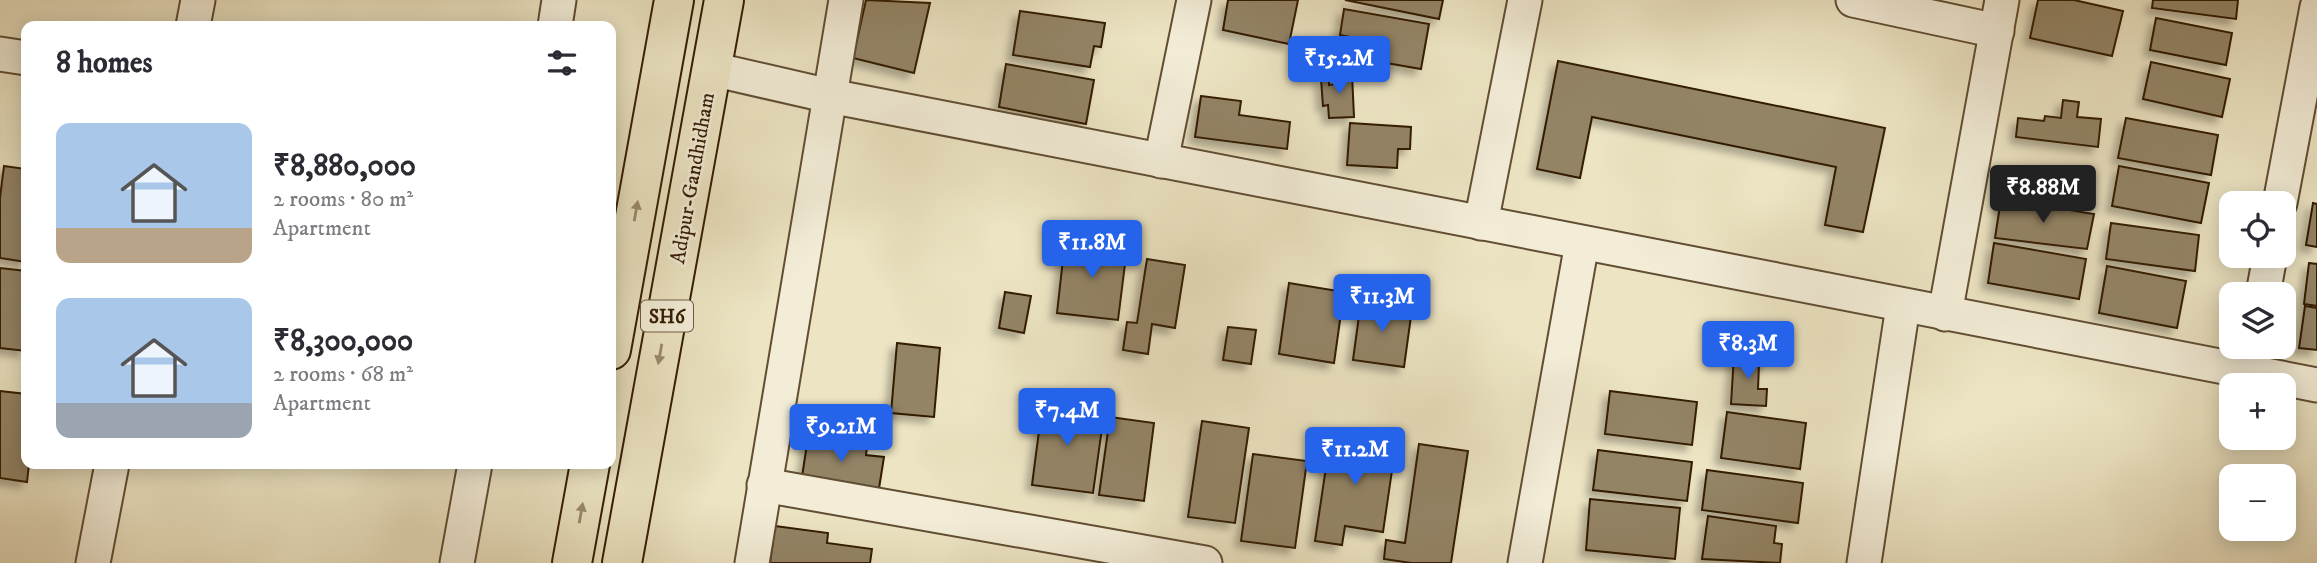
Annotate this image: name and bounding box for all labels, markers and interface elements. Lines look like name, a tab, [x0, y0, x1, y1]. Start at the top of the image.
pin: ₹15.2M	[1282, 36, 1396, 96]
icon: filters	[543, 44, 581, 82]
text: ₹15.2M	[1304, 44, 1374, 73]
text: 8 homes	[56, 45, 153, 82]
street label: Adipur-Gandhidham	[665, 90, 721, 266]
text: ₹8,880,000	[273, 148, 416, 185]
icon: home	[112, 151, 196, 235]
pin: ₹8.88M	[1986, 166, 2100, 225]
text: ₹8.88M	[2006, 173, 2080, 202]
text: 2 rooms · 80 m²	[273, 185, 413, 214]
map controls	[2219, 191, 2296, 541]
button: locate	[2219, 191, 2296, 268]
one-way arrow	[631, 199, 642, 221]
text: Apartment	[273, 214, 371, 243]
pin: ₹11.8M	[1035, 220, 1149, 280]
text: ₹11.8M	[1058, 228, 1126, 257]
pin: ₹11.3M	[1325, 274, 1439, 334]
text: ₹11.3M	[1349, 282, 1415, 311]
button: layers	[2219, 282, 2296, 359]
road number: SH6	[641, 300, 693, 332]
pin: ₹8.3M	[1699, 322, 1797, 381]
text: ₹8,300,000	[273, 323, 413, 360]
icon: home	[112, 326, 196, 410]
text: ₹8.3M	[1718, 329, 1778, 358]
one-way arrow	[655, 343, 666, 365]
text: 2 rooms · 68 m²	[273, 360, 413, 389]
button: +	[2219, 373, 2296, 450]
pin: ₹7.4M	[1018, 388, 1116, 448]
text: Apartment	[273, 389, 371, 418]
text: ₹7.4M	[1034, 396, 1100, 425]
pin: ₹9.21M	[784, 405, 898, 464]
text: ₹9.21M	[806, 412, 876, 441]
pin: ₹11.2M	[1298, 428, 1412, 487]
text: ₹11.2M	[1321, 435, 1389, 464]
button: −	[2219, 464, 2296, 541]
one-way arrow	[576, 502, 587, 524]

